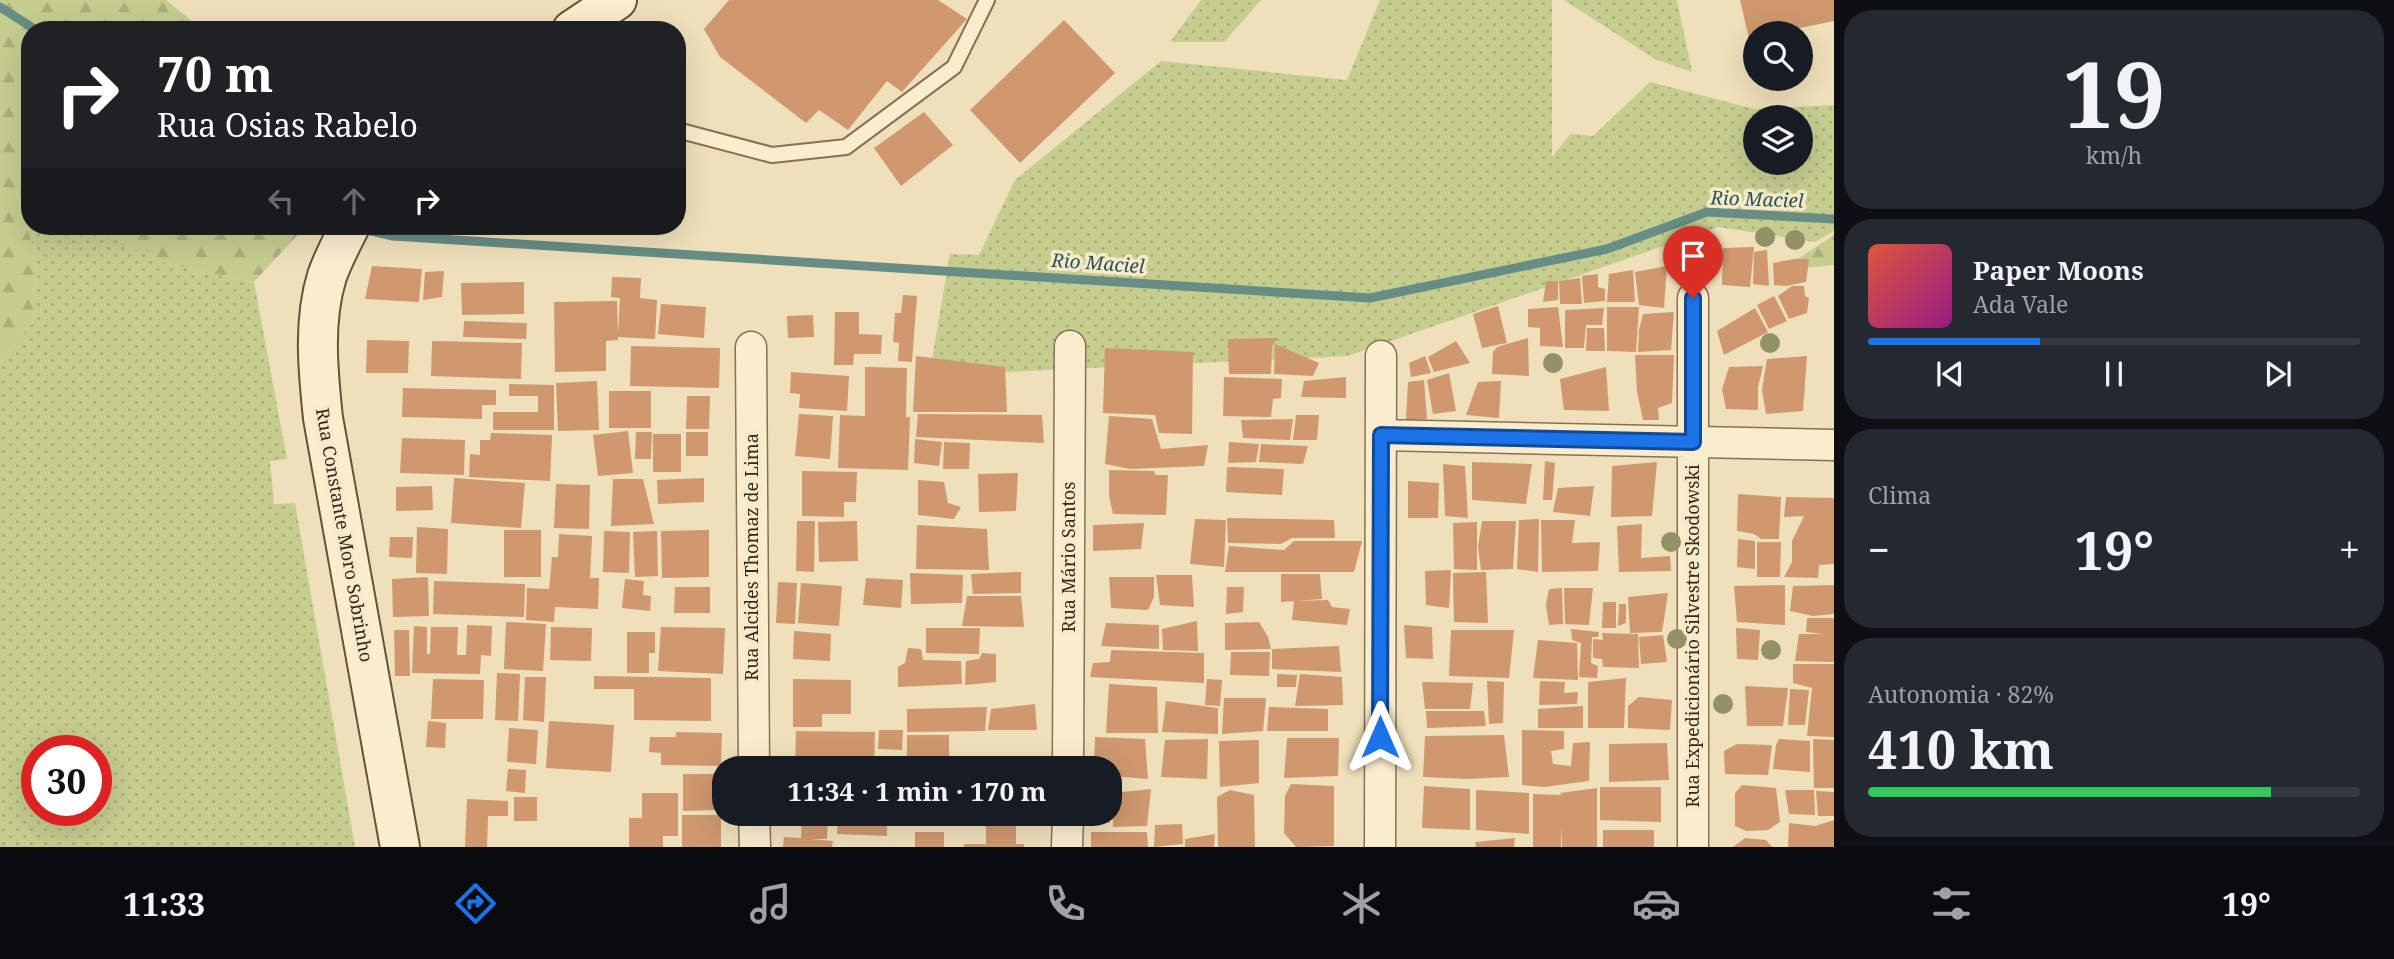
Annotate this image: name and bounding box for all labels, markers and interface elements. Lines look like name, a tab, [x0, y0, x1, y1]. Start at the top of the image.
map controls	[1743, 21, 1813, 175]
button: search	[1743, 21, 1813, 91]
text: 19	[2063, 31, 2165, 155]
text: 70 m	[157, 40, 273, 106]
icon: right	[42, 49, 133, 140]
text: Rua Osias Rabelo	[157, 103, 418, 146]
button: layers	[1743, 105, 1813, 175]
text: km/h	[2086, 139, 2142, 171]
icon: left	[262, 182, 300, 220]
icon: ahead	[335, 182, 373, 220]
icon: right	[408, 182, 446, 220]
water label: Rio Maciel	[1709, 184, 1804, 214]
pin	[1663, 226, 1723, 298]
icon: arrive	[1674, 237, 1712, 275]
water label: Rio Maciel	[1050, 247, 1146, 279]
text: Paper Moons	[1973, 252, 2144, 288]
text: Ada Vale	[1973, 288, 2068, 320]
icon: previous	[1931, 355, 1969, 393]
icon: pause	[2095, 355, 2133, 393]
icon: next	[2259, 355, 2297, 393]
street label: Rua Constante Moro Sobrinho	[311, 406, 379, 664]
street label: Rua Alcides Thomaz de Lima	[739, 433, 763, 681]
street label: Rua Expedicionário Silvestre Skodowski	[1680, 464, 1704, 808]
text: Clima	[1868, 479, 1931, 511]
street label: Rua Mário Santos	[1056, 482, 1080, 632]
text: 19°	[2075, 514, 2154, 585]
text: −	[1868, 523, 1890, 575]
text: +	[2339, 523, 2360, 575]
text: Autonomia · 82%	[1868, 678, 2054, 710]
position arrow	[1343, 700, 1417, 774]
text: 410 km	[1868, 713, 2054, 784]
speed limit sign: 30	[21, 735, 112, 826]
text: 11:34 · 1 min · 170 m	[787, 773, 1047, 809]
icon: directions	[451, 879, 500, 928]
icon: music	[746, 879, 795, 928]
icon: phone	[1041, 879, 1090, 928]
icon: climate	[1337, 879, 1386, 928]
icon: car	[1632, 879, 1681, 928]
icon: filters	[1927, 879, 1976, 928]
text: 11:33	[123, 882, 205, 925]
text: 19°	[2222, 882, 2271, 925]

